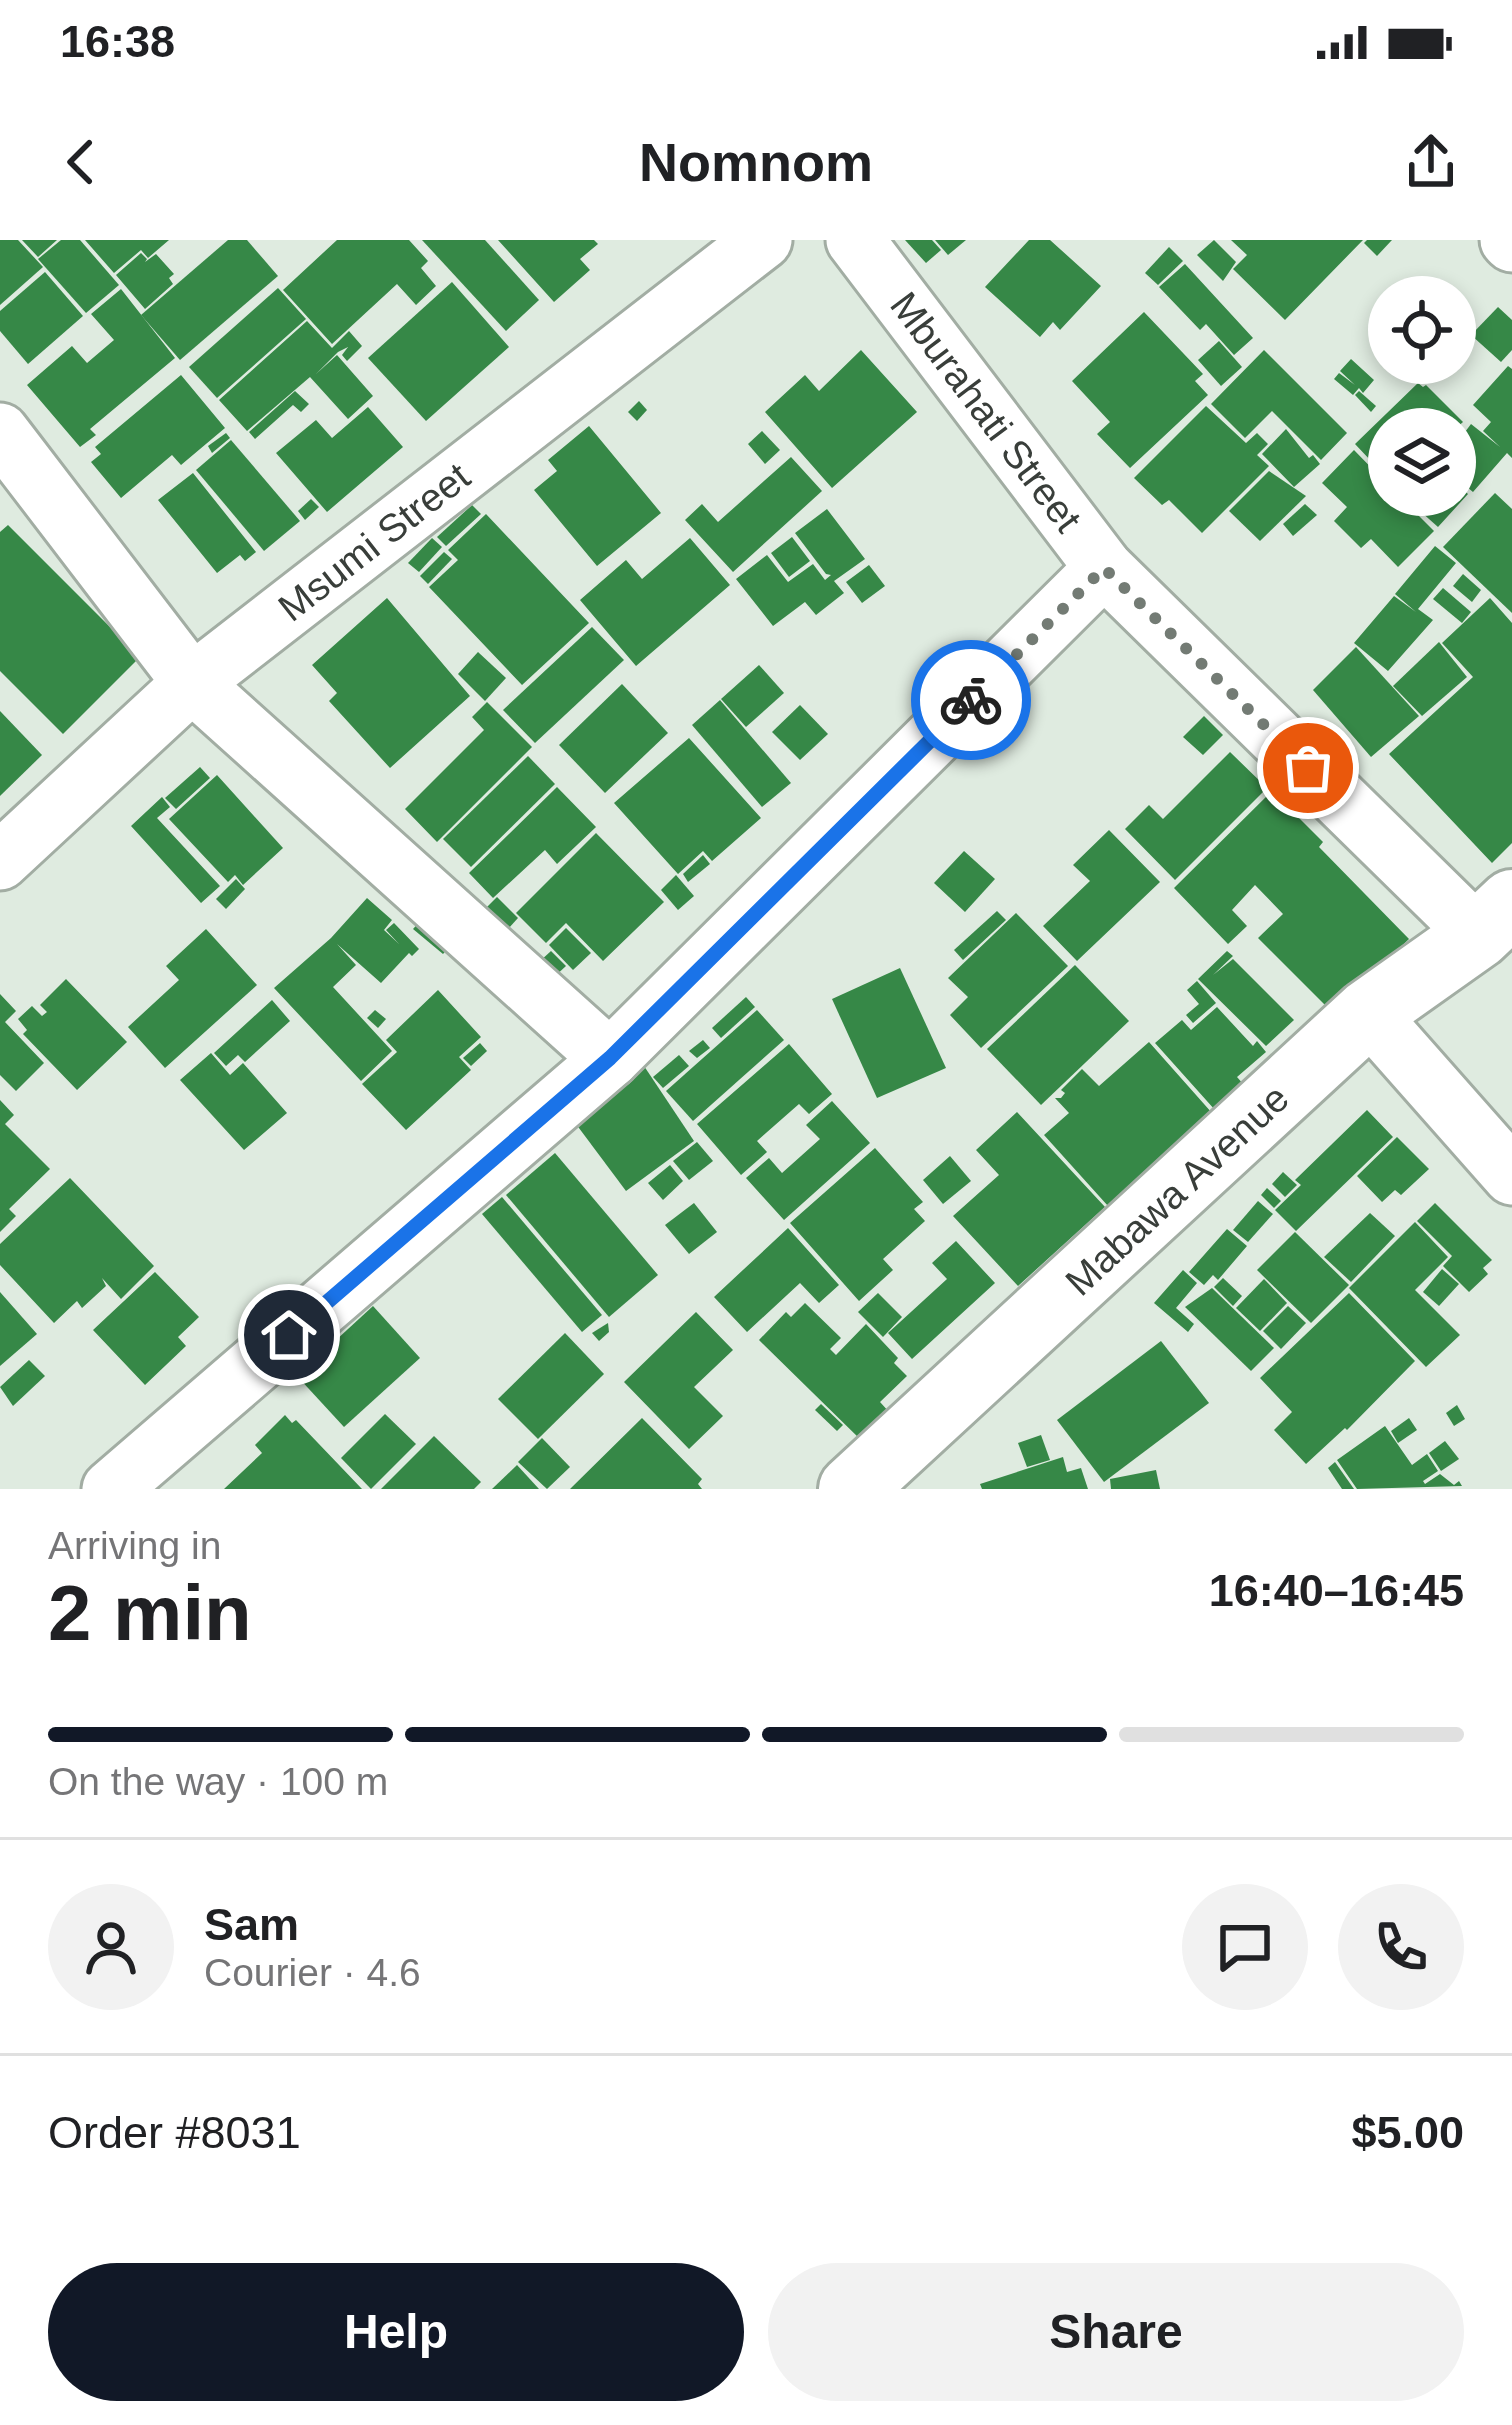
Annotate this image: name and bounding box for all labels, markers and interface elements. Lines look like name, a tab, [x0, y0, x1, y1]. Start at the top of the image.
text: 16:38	[60, 16, 175, 67]
icon: back	[48, 129, 114, 195]
icon: share	[1398, 129, 1464, 195]
text: Nomnom	[639, 132, 873, 192]
map controls	[1368, 276, 1476, 516]
button: locate	[1368, 276, 1476, 384]
street label: Mburahati Street	[882, 284, 1090, 540]
button: layers	[1368, 408, 1476, 516]
street label: Msumi Street	[270, 454, 478, 630]
courier	[911, 640, 1031, 760]
icon: bike	[938, 667, 1004, 733]
pin	[1257, 717, 1359, 819]
icon: bag	[1275, 735, 1341, 801]
street label: Mabawa Avenue	[1057, 1076, 1297, 1304]
pin	[238, 1284, 340, 1386]
icon: home	[256, 1302, 322, 1368]
text: Arriving in	[48, 1524, 221, 1567]
text: 16:40–16:45	[1209, 1565, 1464, 1616]
text: 2 min	[48, 1569, 252, 1657]
text: On the way · 100 m	[48, 1760, 388, 1803]
button: person	[48, 1884, 174, 2010]
button: chat	[1182, 1884, 1308, 2010]
button: phone	[1338, 1884, 1464, 2010]
text: Sam	[204, 1899, 299, 1950]
text: Courier · 4.6	[204, 1951, 421, 1994]
text: Order #8031	[48, 2107, 301, 2158]
text: $5.00	[1351, 2107, 1464, 2158]
button: Help	[48, 2263, 744, 2401]
button: Share	[768, 2263, 1464, 2401]

